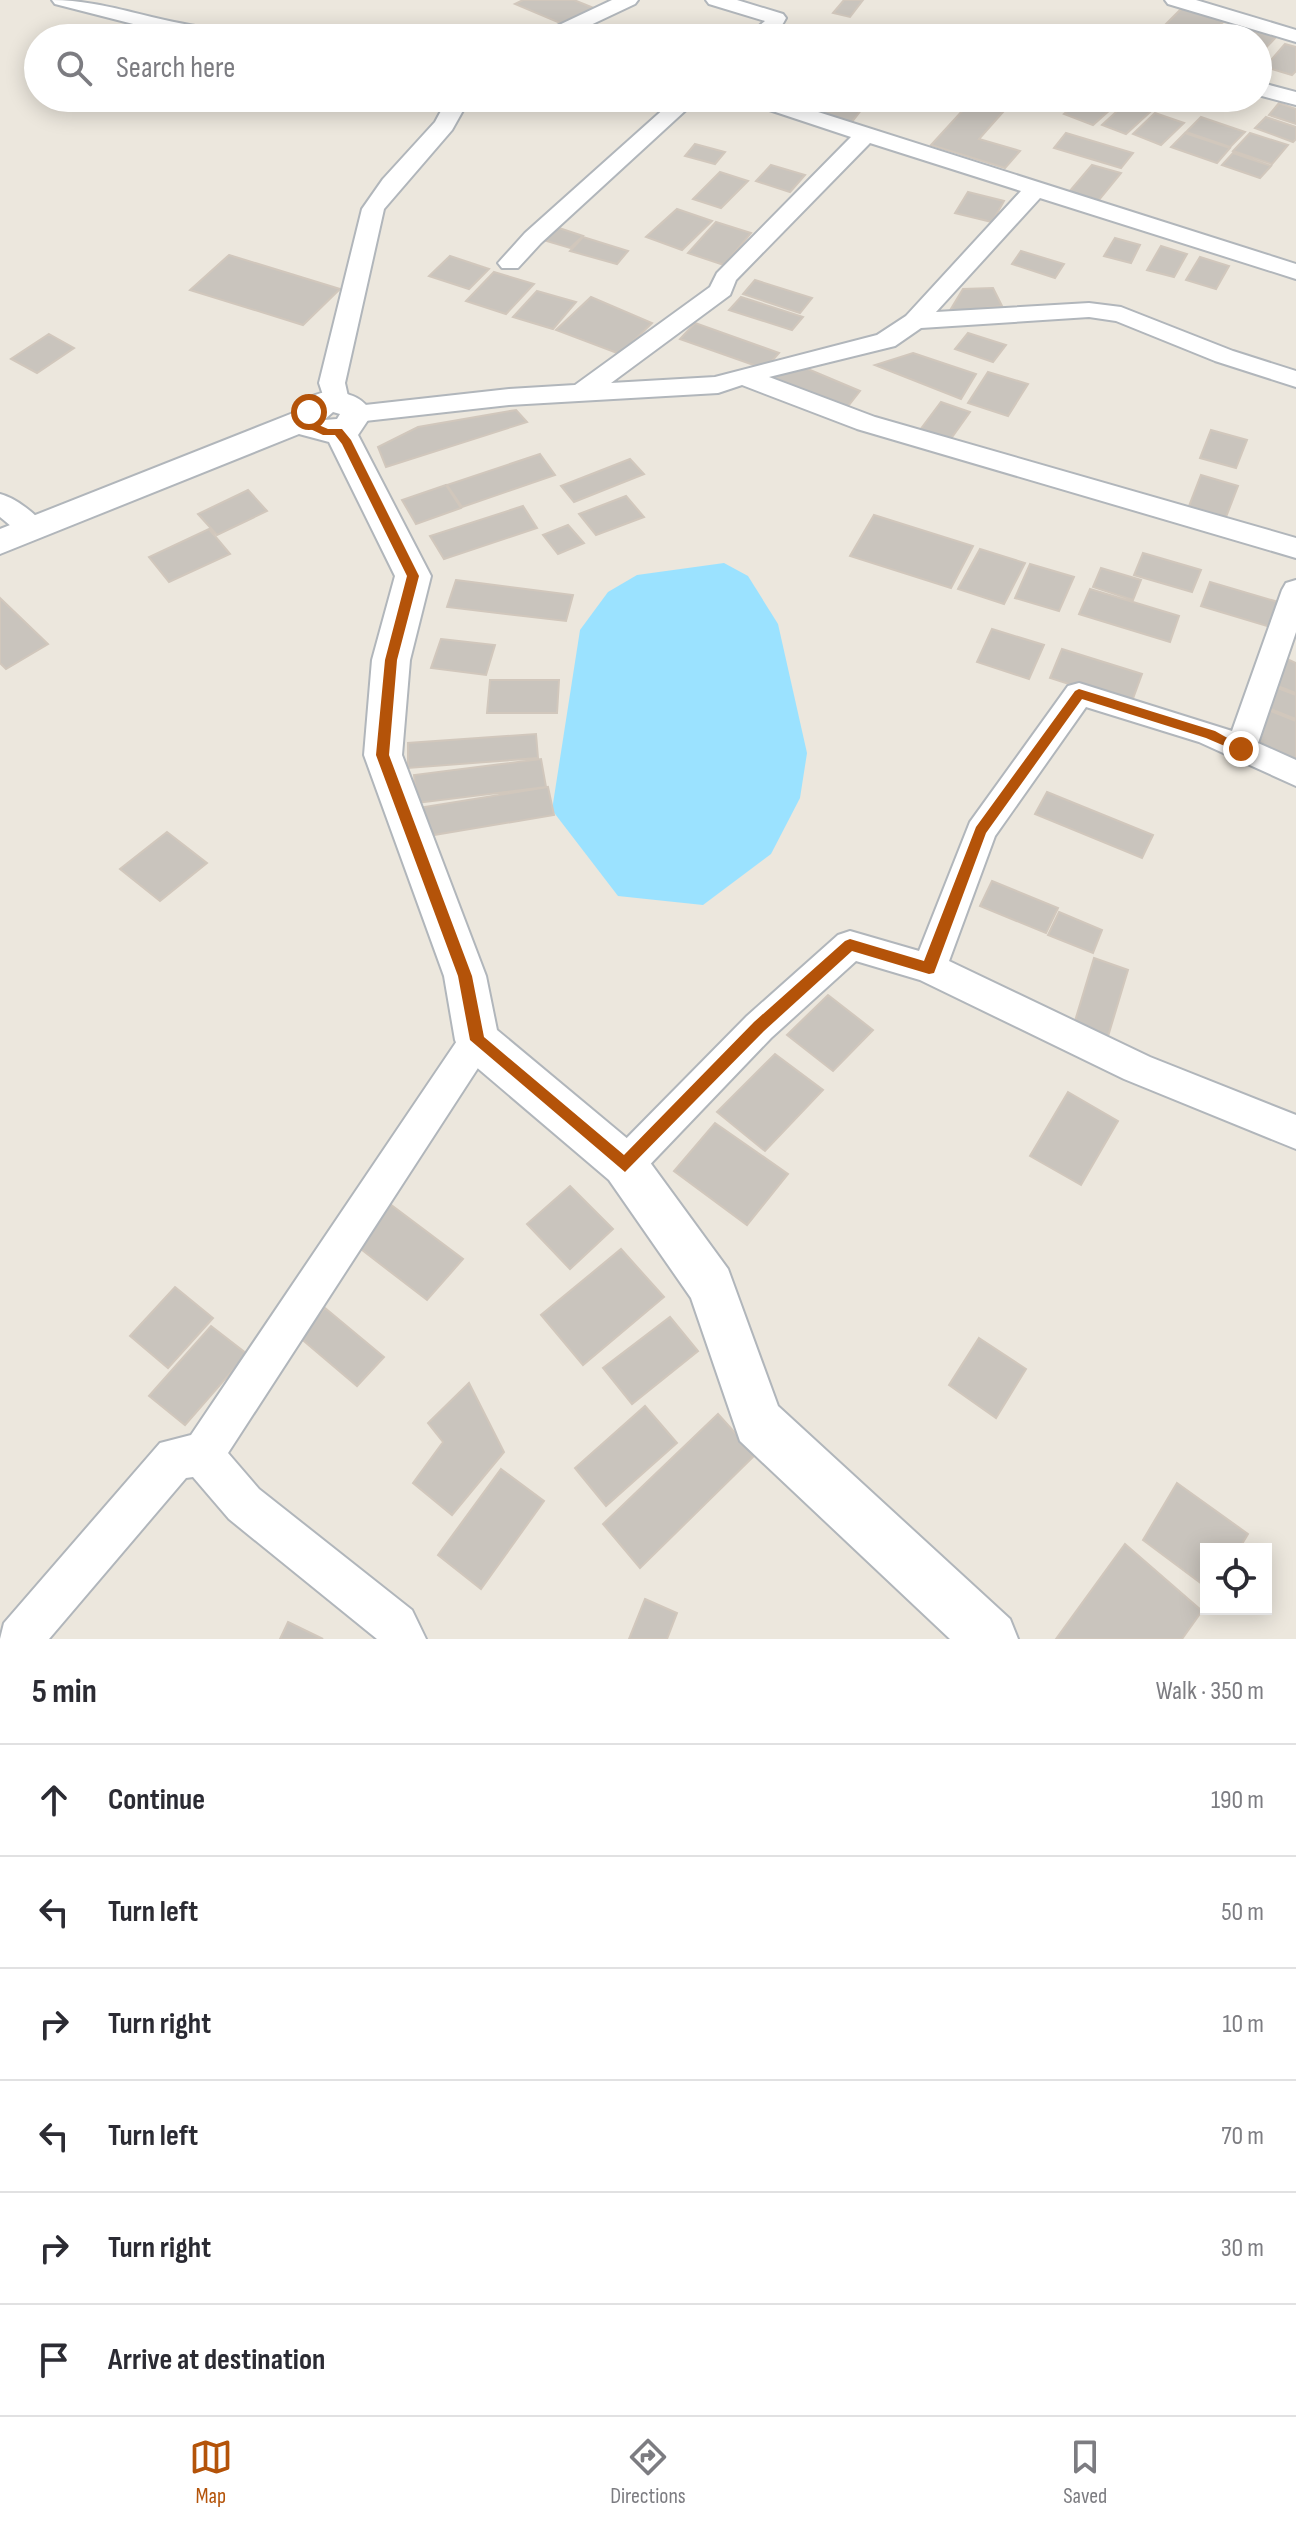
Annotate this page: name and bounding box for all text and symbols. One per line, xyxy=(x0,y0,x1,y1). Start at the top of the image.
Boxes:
search box xyxy=(24,24,1272,112)
icon: search xyxy=(52,46,96,90)
text: Search here xyxy=(116,50,235,86)
route start xyxy=(291,394,327,430)
route end xyxy=(1223,731,1259,767)
map controls xyxy=(1200,1543,1272,1615)
button: locate xyxy=(1200,1543,1272,1615)
text: 5 min xyxy=(32,1671,97,1712)
text: Walk · 350 m xyxy=(1156,1676,1264,1707)
icon: ahead xyxy=(32,1778,76,1822)
text: Continue xyxy=(108,1782,205,1818)
text: 190 m xyxy=(1211,1785,1264,1816)
icon: left xyxy=(32,1890,76,1934)
text: Turn left xyxy=(108,1894,198,1930)
text: 50 m xyxy=(1221,1897,1264,1928)
icon: right xyxy=(32,2002,76,2046)
text: Turn right xyxy=(108,2006,211,2042)
text: 10 m xyxy=(1222,2009,1264,2040)
icon: left xyxy=(32,2114,76,2158)
text: Turn left xyxy=(108,2118,198,2154)
text: 70 m xyxy=(1221,2121,1264,2152)
icon: right xyxy=(32,2226,76,2270)
text: Turn right xyxy=(108,2230,211,2266)
text: 30 m xyxy=(1221,2233,1264,2264)
icon: arrive xyxy=(32,2338,76,2382)
text: Arrive at destination xyxy=(108,2342,325,2378)
tab: Map xyxy=(189,2435,233,2510)
tab: Directions xyxy=(610,2435,686,2510)
tab: Saved xyxy=(1063,2435,1107,2510)

